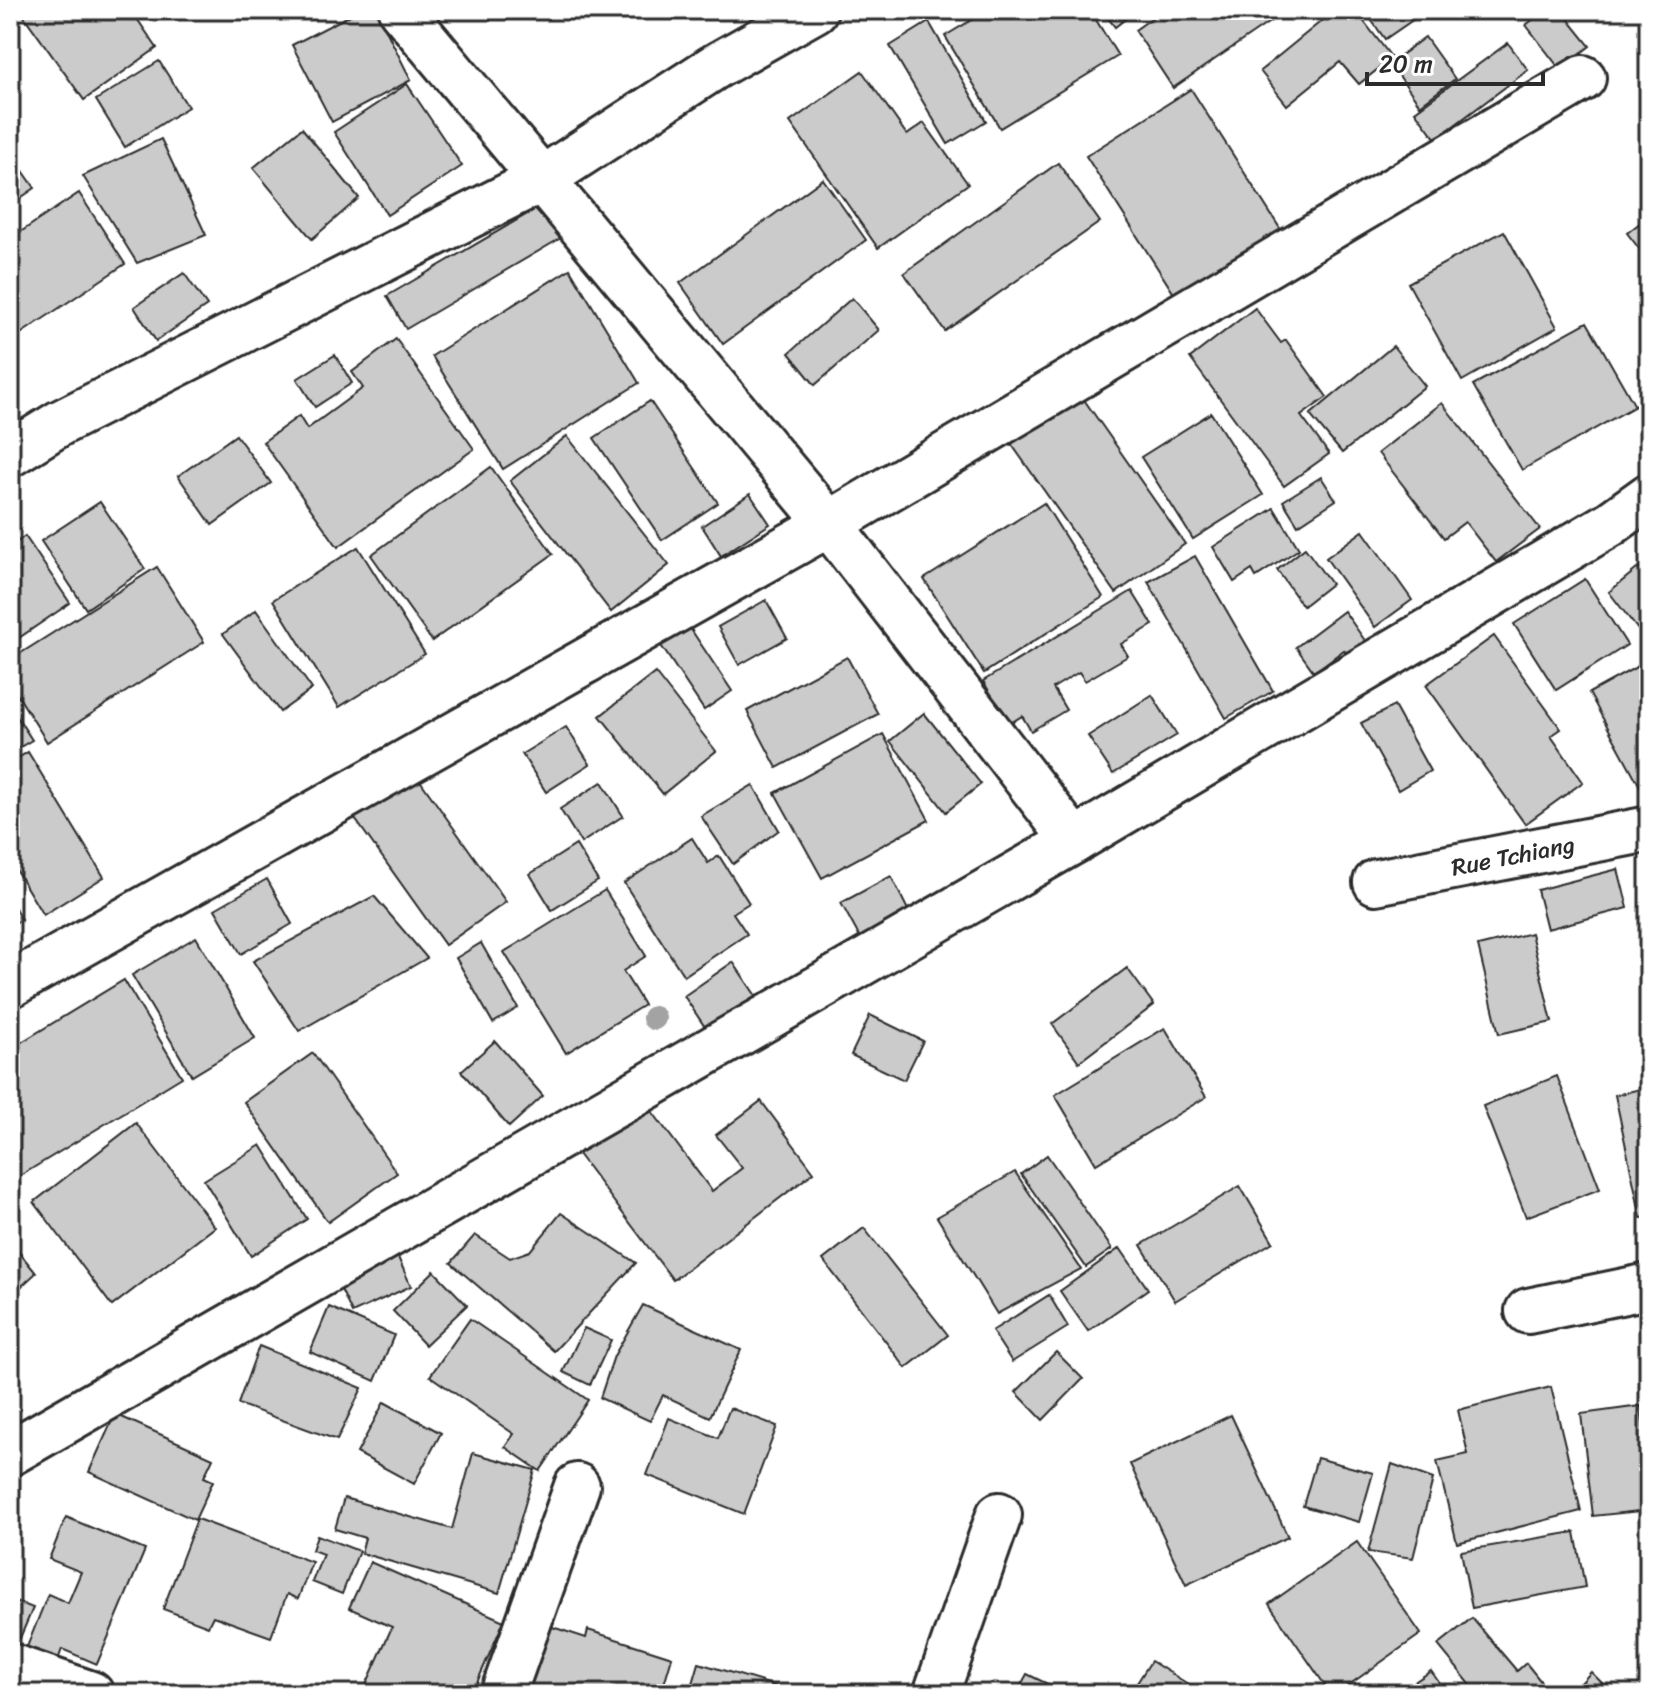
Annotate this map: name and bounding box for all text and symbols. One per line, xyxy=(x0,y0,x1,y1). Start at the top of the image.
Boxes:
scale bar xyxy=(1367,36,1543,86)
text: 20 m xyxy=(1379,43,1433,85)
street label: Rue Tchiang xyxy=(1448,823,1578,889)

